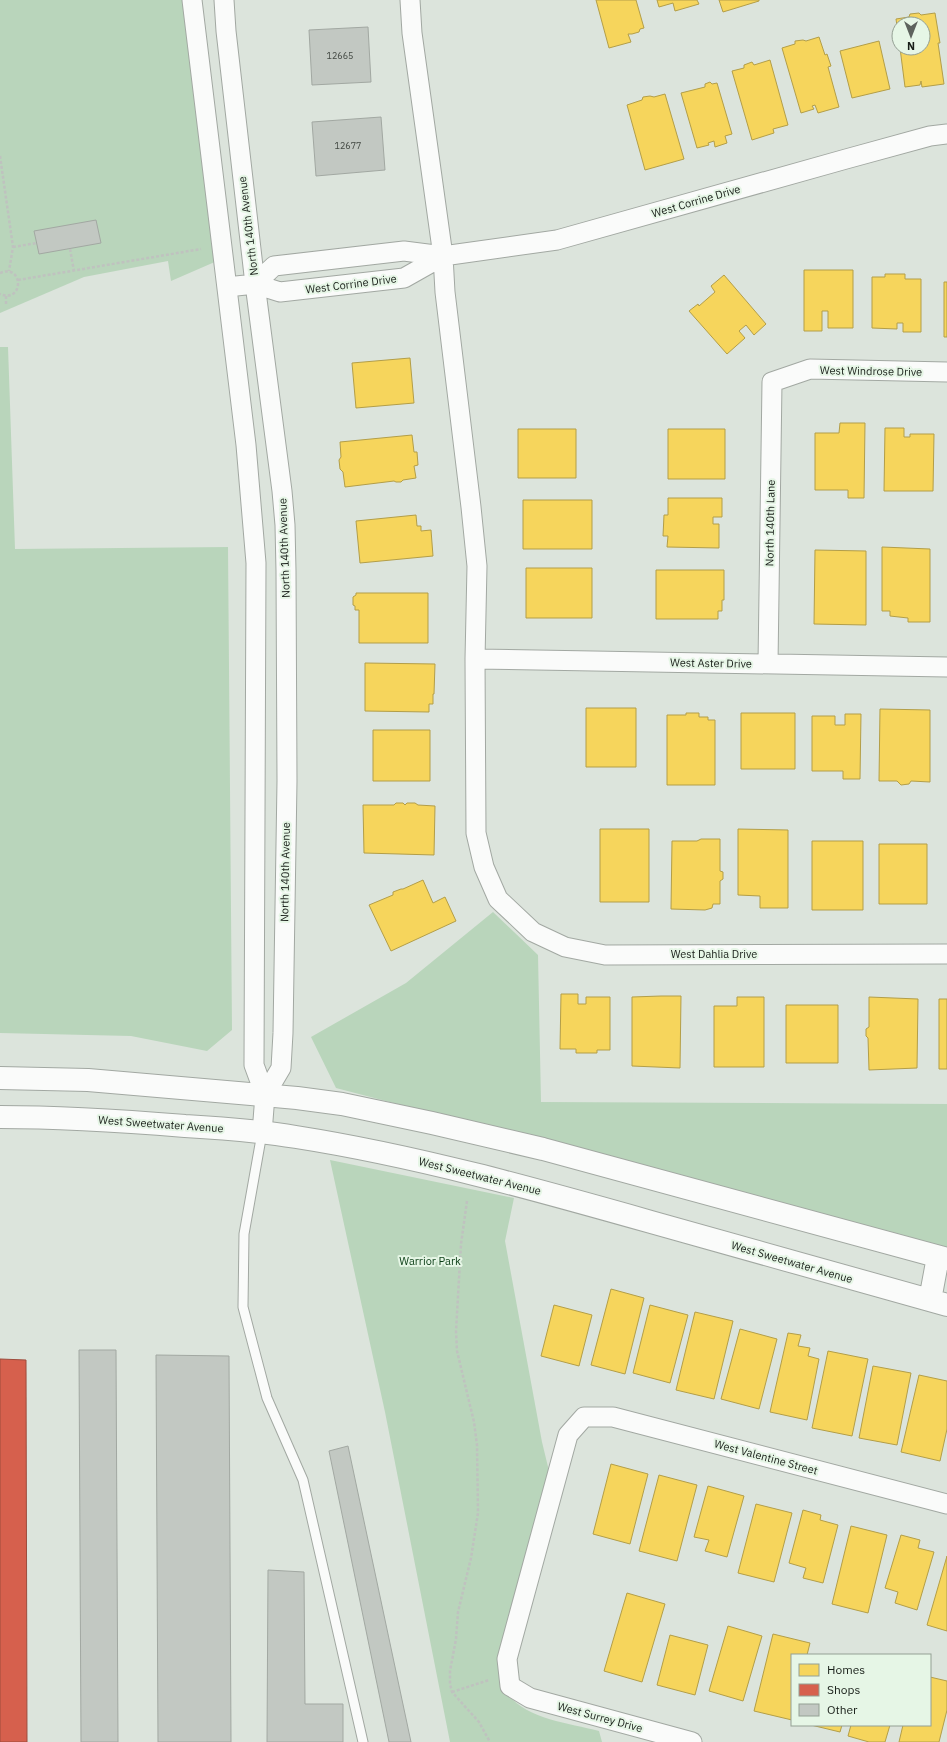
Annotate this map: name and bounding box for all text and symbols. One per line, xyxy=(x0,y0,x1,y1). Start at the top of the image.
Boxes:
north arrow xyxy=(891,16,931,56)
text: N xyxy=(907,39,915,53)
house number: 12665 xyxy=(326,50,354,61)
house number: 12677 xyxy=(334,140,362,151)
street label: North 140th Avenue xyxy=(235,176,261,276)
street label: West Corrine Drive xyxy=(650,182,742,220)
street label: West Corrine Drive xyxy=(305,271,397,297)
street label: West Windrose Drive xyxy=(820,363,922,379)
street label: North 140th Lane xyxy=(762,479,778,567)
street label: North 140th Avenue xyxy=(275,498,293,598)
street label: West Aster Drive xyxy=(670,655,752,671)
street label: North 140th Avenue xyxy=(277,822,293,922)
street label: West Dahlia Drive xyxy=(671,947,757,961)
street label: West Sweetwater Avenue xyxy=(98,1113,224,1135)
street label: West Sweetwater Avenue xyxy=(417,1154,543,1198)
street label: West Sweetwater Avenue xyxy=(730,1238,854,1286)
park label: Warrior Park xyxy=(399,1254,461,1268)
street label: West Valentine Street xyxy=(713,1436,819,1478)
legend xyxy=(791,1654,931,1726)
text: Homes xyxy=(827,1662,865,1677)
text: Shops xyxy=(827,1682,860,1697)
street label: West Surrey Drive xyxy=(556,1699,644,1735)
text: Other xyxy=(827,1702,858,1717)

